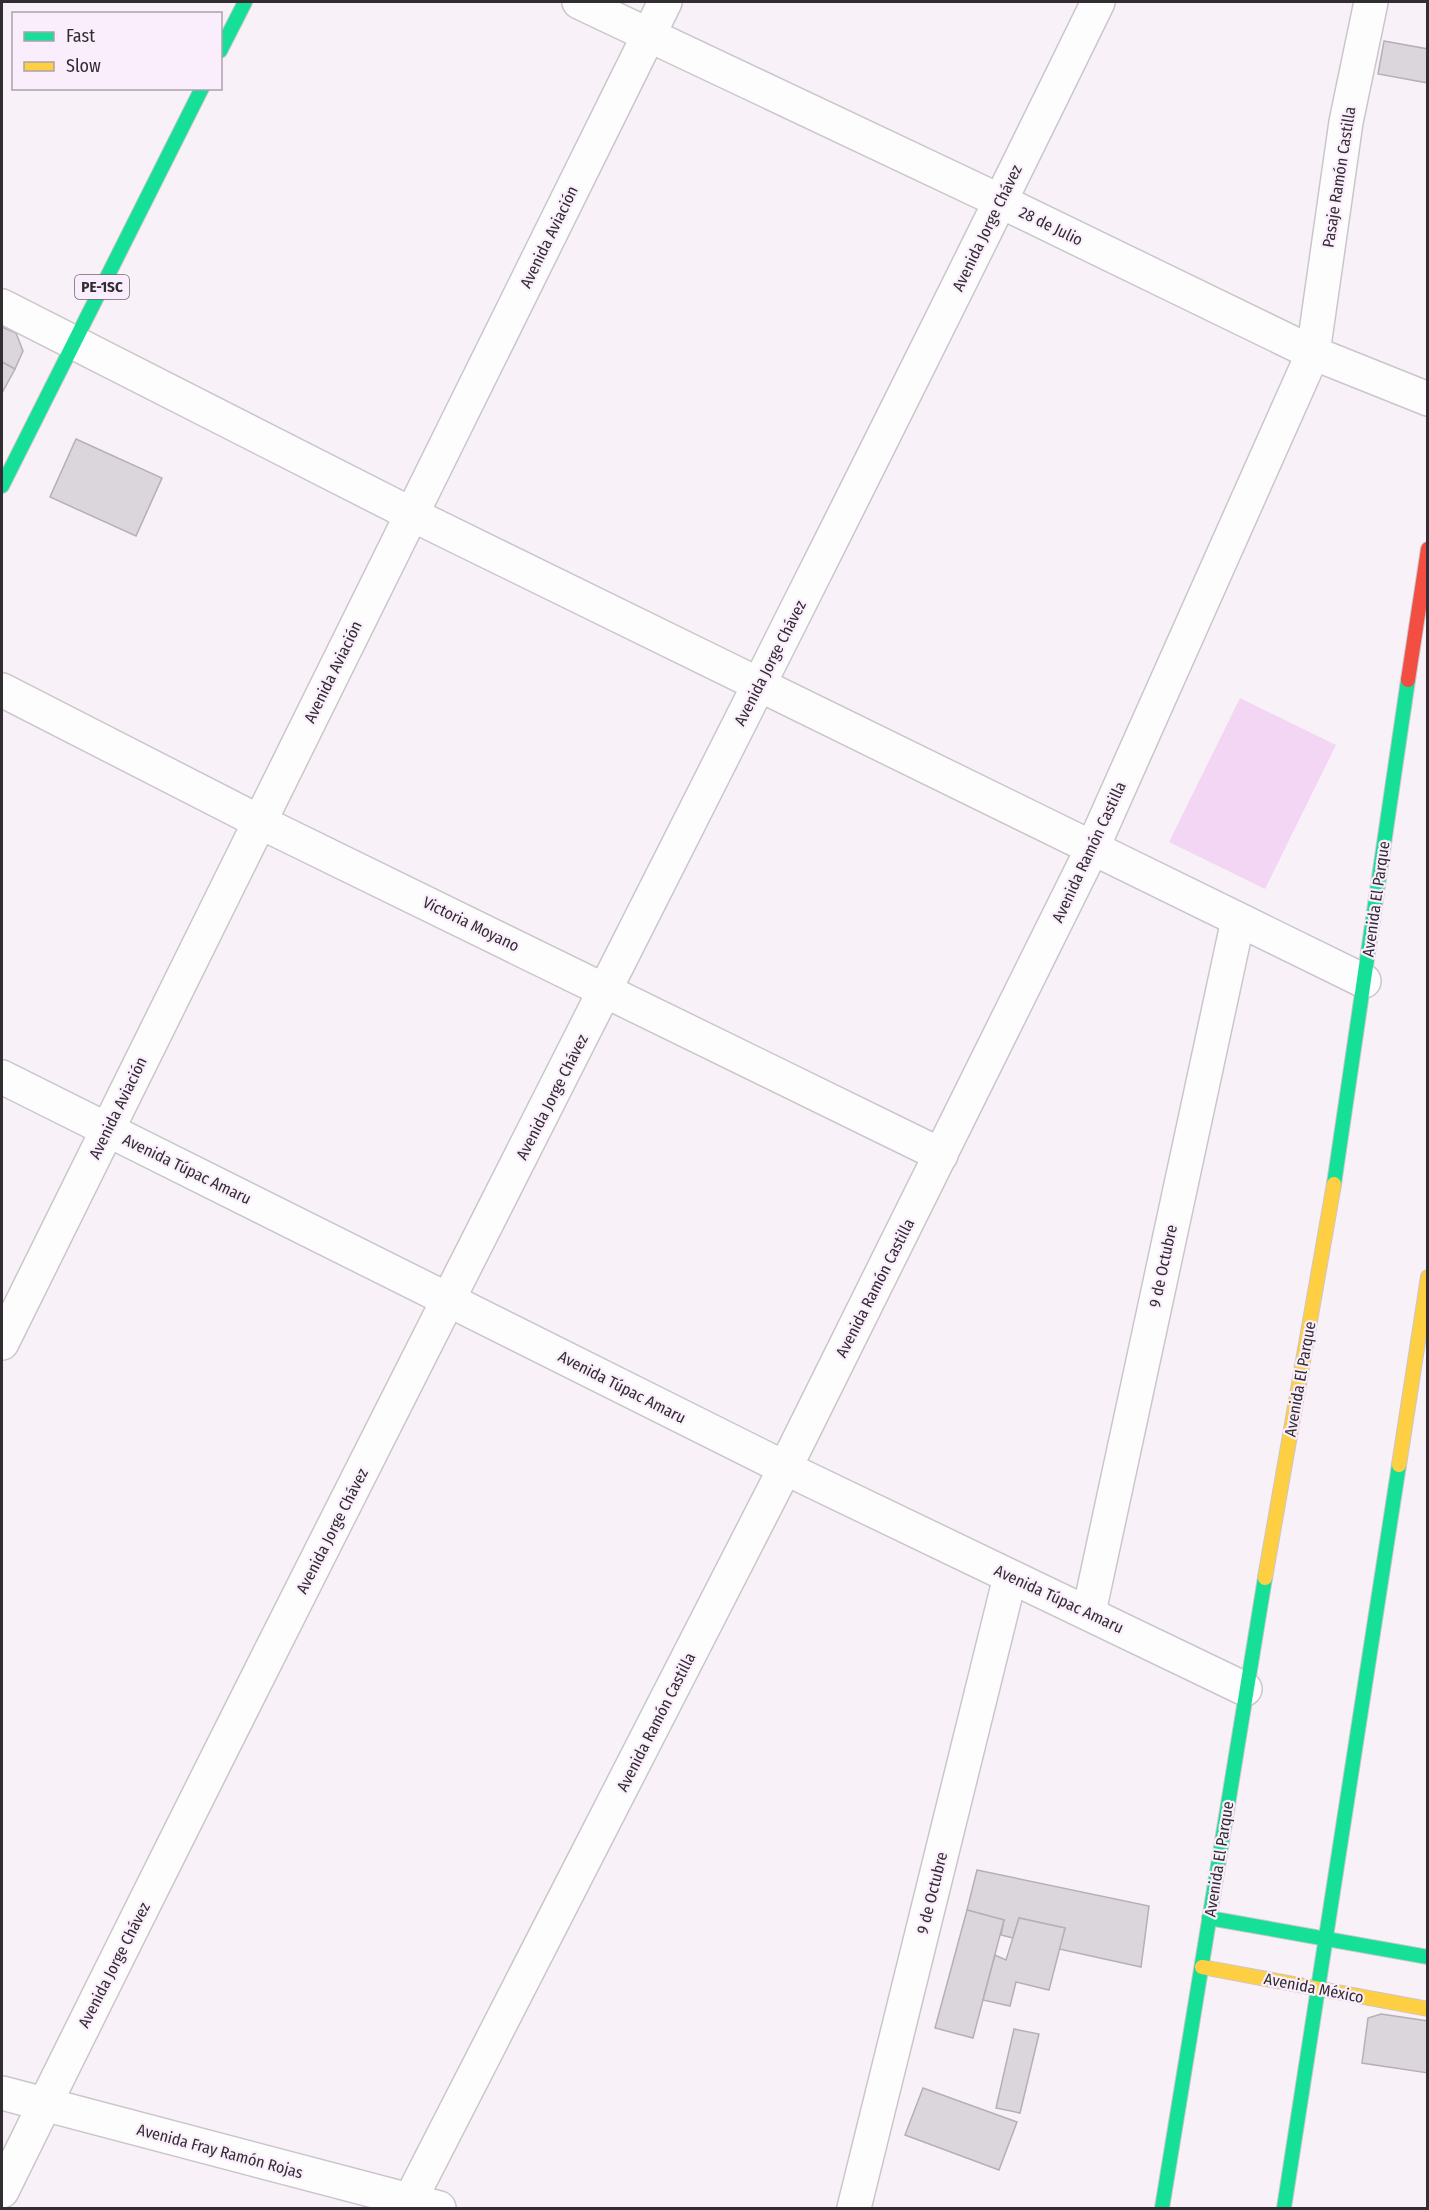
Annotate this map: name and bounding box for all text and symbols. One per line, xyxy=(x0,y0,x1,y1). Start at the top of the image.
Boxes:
legend xyxy=(12,12,222,90)
text: Fast xyxy=(66,25,95,47)
text: Slow xyxy=(66,55,101,77)
street label: Pasaje Ramón Castilla xyxy=(1318,105,1360,249)
street label: Avenida Jorge Chávez xyxy=(948,162,1026,294)
street label: Avenida Aviación xyxy=(516,183,582,291)
street label: 28 de Julio xyxy=(1016,202,1086,250)
road number: PE-1SC xyxy=(75,275,129,299)
street label: Avenida Jorge Chávez xyxy=(730,597,810,729)
street label: Avenida Aviación xyxy=(300,618,366,726)
street label: Avenida Ramón Castilla xyxy=(1048,778,1130,926)
street label: Avenida El Parque xyxy=(1358,840,1394,958)
street label: Victoria Moyano xyxy=(420,892,522,956)
street label: Avenida Jorge Chávez xyxy=(512,1031,592,1163)
street label: Avenida Aviación xyxy=(85,1054,151,1162)
street label: Avenida Túpac Amaru xyxy=(120,1130,254,1208)
street label: Avenida Ramón Castilla xyxy=(832,1215,918,1361)
street label: 9 de Octubre xyxy=(1145,1223,1181,1309)
street label: Avenida El Parque xyxy=(1281,1320,1320,1438)
street label: Avenida Túpac Amaru xyxy=(555,1347,689,1427)
street label: Avenida Jorge Chávez xyxy=(292,1465,372,1597)
street label: Avenida Túpac Amaru xyxy=(991,1561,1127,1637)
street label: Avenida Ramón Castilla xyxy=(613,1649,699,1795)
street label: Avenida El Parque xyxy=(1200,1800,1238,1918)
street label: 9 de Octubre xyxy=(913,1850,951,1936)
street label: Avenida Jorge Chávez xyxy=(74,1899,154,2031)
street label: Avenida México xyxy=(1263,1969,1365,2007)
street label: Avenida Fray Ramón Rojas xyxy=(135,2120,305,2182)

